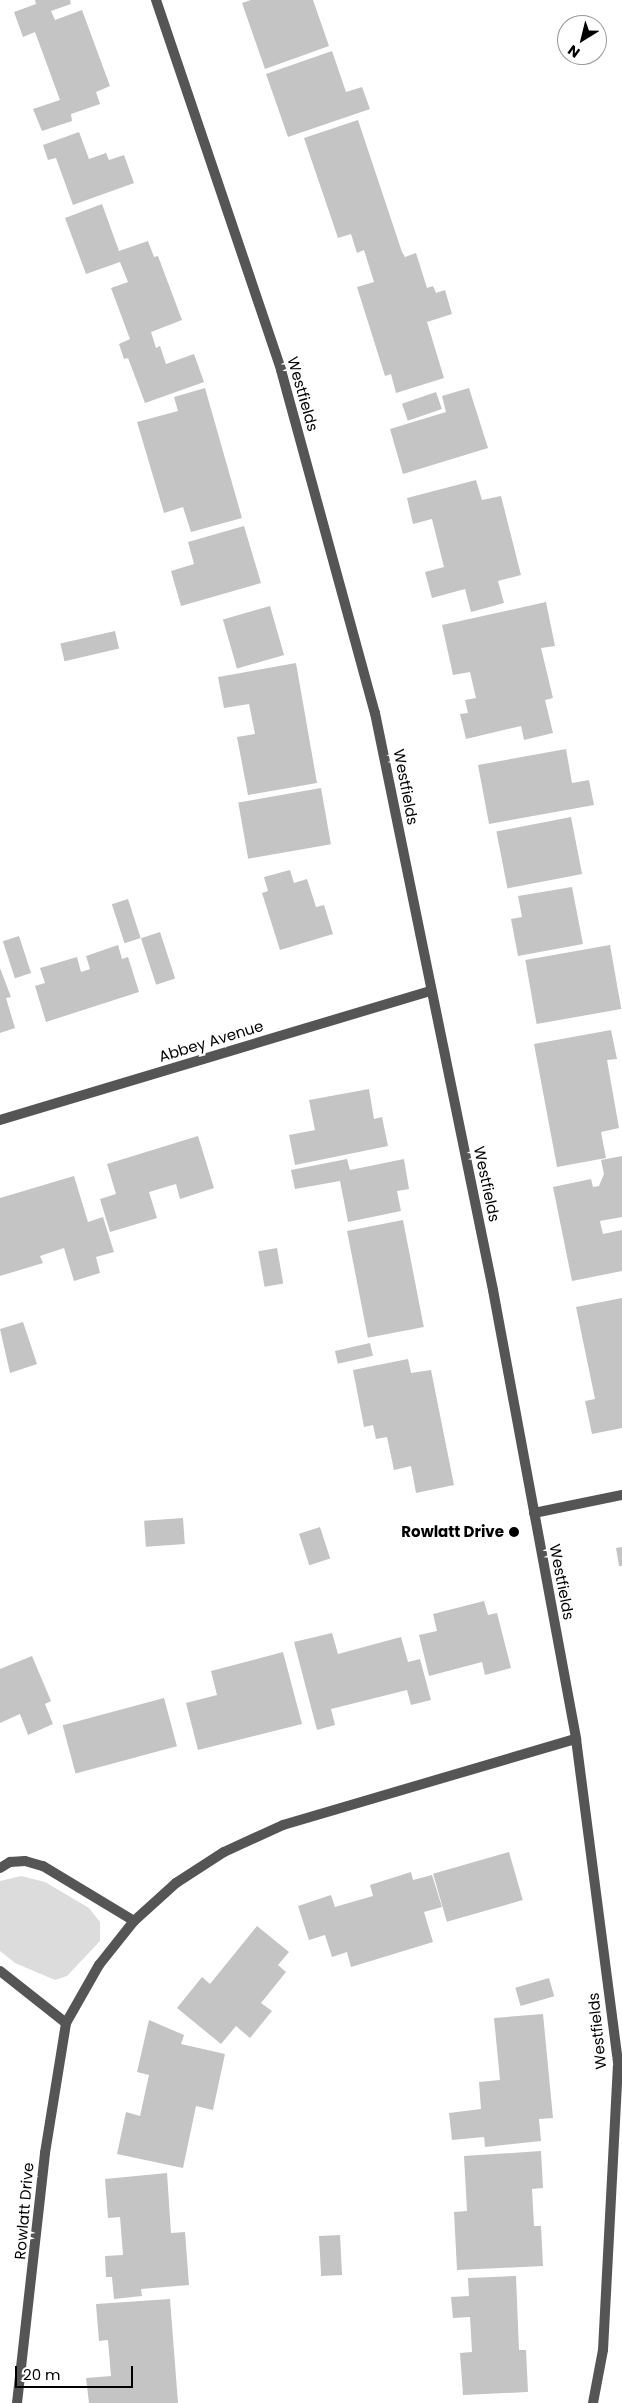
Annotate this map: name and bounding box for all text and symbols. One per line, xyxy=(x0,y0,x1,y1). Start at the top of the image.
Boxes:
north arrow xyxy=(557,15,607,65)
text: N xyxy=(564,40,584,63)
street label: Westfields xyxy=(284,355,322,433)
street label: Westfields xyxy=(390,748,422,826)
street label: Abbey Avenue xyxy=(157,1017,265,1065)
street label: Westfields xyxy=(470,1145,504,1223)
place label: Rowlatt Drive xyxy=(401,1523,504,1541)
marker: Rowlatt Drive xyxy=(508,1526,520,1538)
street label: Westfields xyxy=(546,1543,578,1621)
street label: Westfields xyxy=(584,1992,610,2070)
street label: Rowlatt Drive xyxy=(11,2162,37,2260)
scale bar xyxy=(18,2356,135,2388)
text: 20 m xyxy=(23,2364,61,2385)

